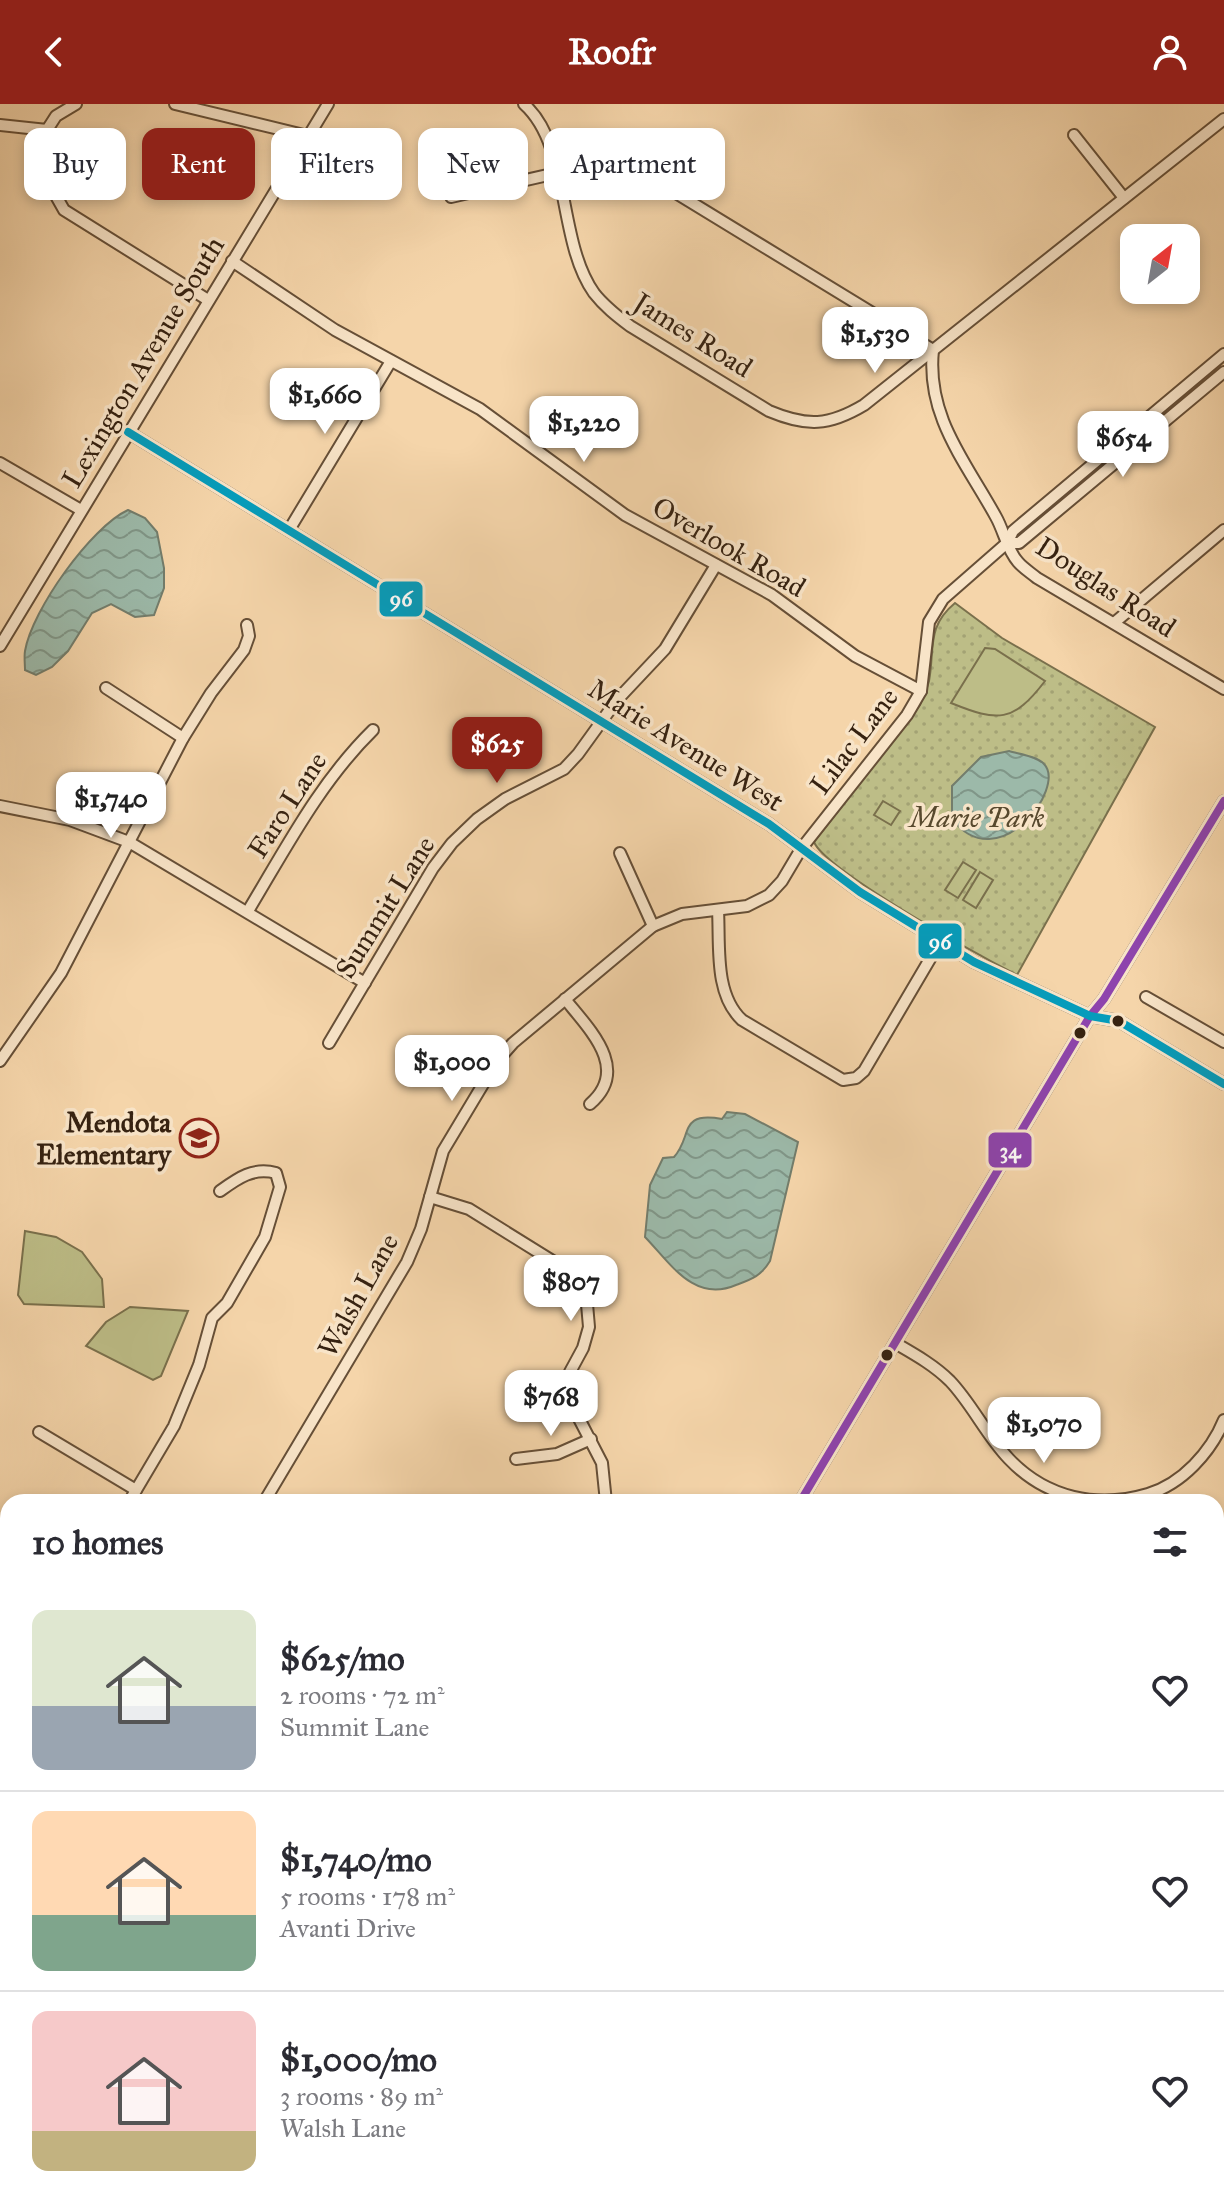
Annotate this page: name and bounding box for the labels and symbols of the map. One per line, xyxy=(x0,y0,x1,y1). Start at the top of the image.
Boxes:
north arrow xyxy=(1120,224,1200,304)
street label: Lexington Avenue South xyxy=(54,230,232,494)
street label: James Road xyxy=(625,283,759,385)
pin: $1,530 xyxy=(810,307,940,375)
pin: $1,660 xyxy=(260,368,390,436)
pin: $1,220 xyxy=(519,396,649,464)
pin: $654 xyxy=(1076,411,1170,479)
street label: Overlook Road xyxy=(646,489,812,605)
street label: Douglas Road xyxy=(1029,529,1183,645)
line badge: 96 xyxy=(378,580,424,618)
text: 96 xyxy=(389,585,414,612)
street label: Marie Avenue West xyxy=(582,671,790,819)
street label: Lilac Lane xyxy=(802,681,906,801)
pin: $625 xyxy=(450,717,544,785)
street label: Faro Lane xyxy=(240,745,334,865)
pin: $1,740 xyxy=(46,772,176,840)
park label: Marie Park xyxy=(906,800,1045,835)
street label: Summit Lane xyxy=(328,829,442,985)
line badge: 96 xyxy=(917,922,963,960)
text: 96 xyxy=(928,928,953,955)
unlabelled marker xyxy=(1110,1013,1126,1029)
unlabelled marker xyxy=(1072,1025,1088,1041)
pin: $1,000 xyxy=(387,1035,517,1103)
place label: Mendota Elementary xyxy=(36,1105,172,1172)
school or university icon: Mendota Elementary xyxy=(178,1117,220,1159)
line badge: 34 xyxy=(987,1131,1033,1169)
text: 34 xyxy=(999,1137,1022,1164)
street label: Walsh Lane xyxy=(310,1227,406,1363)
pin: $807 xyxy=(524,1255,618,1323)
unlabelled marker xyxy=(879,1347,895,1363)
pin: $768 xyxy=(504,1370,598,1438)
pin: $1,070 xyxy=(979,1397,1109,1465)

